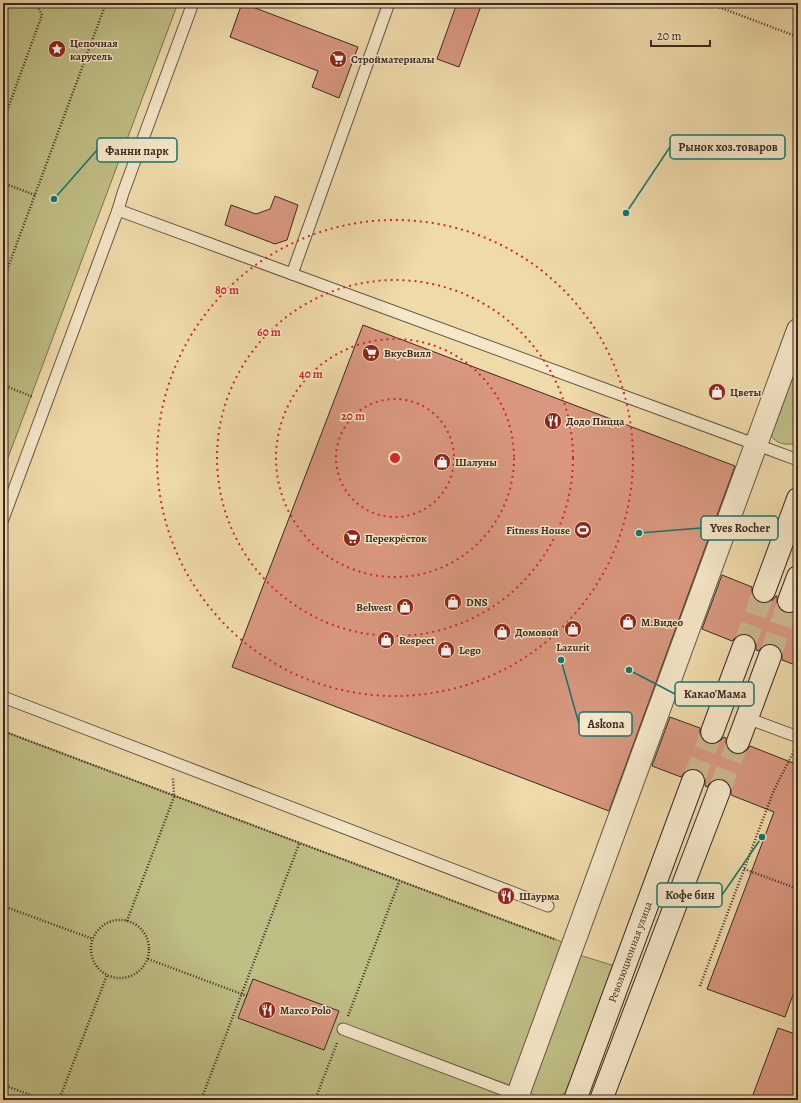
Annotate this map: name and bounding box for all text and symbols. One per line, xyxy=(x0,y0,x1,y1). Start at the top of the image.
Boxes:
scale bar xyxy=(651,22,710,48)
text: 20 m xyxy=(657,28,681,44)
place label: Цепочная карусель xyxy=(70,36,118,64)
place icon: Цепочная карусель xyxy=(47,39,67,59)
supermarket icon: Стройматериалы xyxy=(328,49,348,69)
place label: Стройматериалы xyxy=(351,52,435,67)
callout: Рынок хоз.товаров xyxy=(670,135,785,159)
callout: Фанни парк xyxy=(97,138,177,162)
text: Рынок хоз.товаров xyxy=(678,139,778,155)
text: Фанни парк xyxy=(105,143,169,159)
text: 80 m xyxy=(215,282,239,298)
text: 60 m xyxy=(257,324,281,340)
supermarket icon: ВкусВилл xyxy=(361,343,381,363)
place label: ВкусВилл xyxy=(384,346,431,361)
text: 40 m xyxy=(299,366,323,382)
shop icon: Цветы xyxy=(707,382,727,402)
place label: Цветы xyxy=(730,385,762,400)
text: 20 m xyxy=(341,408,365,424)
restaurant icon: Додо Пицца xyxy=(543,411,563,431)
place label: Додо Пицца xyxy=(566,414,625,429)
centre of rings xyxy=(388,451,402,465)
shop icon: Шалуны xyxy=(432,452,452,472)
place label: Шалуны xyxy=(455,455,497,470)
callout: Yves Rocher xyxy=(701,516,778,540)
sports icon: Fitness House xyxy=(573,520,593,540)
text: Yves Rocher xyxy=(709,520,770,536)
place label: Fitness House xyxy=(506,523,570,538)
supermarket icon: Перекрёсток xyxy=(342,528,362,548)
place label: Перекрёсток xyxy=(365,531,427,546)
shop icon: DNS xyxy=(443,592,463,612)
place label: DNS xyxy=(466,595,488,610)
shop icon: Belwest xyxy=(395,597,415,617)
place label: Belwest xyxy=(356,600,392,615)
shop icon: М.Видео xyxy=(618,612,638,632)
place label: М.Видео xyxy=(641,615,683,630)
shop icon: Lazurit xyxy=(563,619,583,639)
shop icon: Домовой xyxy=(492,622,512,642)
place label: Домовой xyxy=(515,625,559,640)
shop icon: Respect xyxy=(376,630,396,650)
place label: Respect xyxy=(399,633,435,648)
shop icon: Lego xyxy=(436,640,456,660)
place label: Lazurit xyxy=(556,640,590,655)
place label: Lego xyxy=(459,643,481,658)
callout: Какао'Мама xyxy=(675,682,754,706)
text: Какао'Мама xyxy=(684,686,747,702)
callout: Askona xyxy=(579,712,632,736)
text: Askona xyxy=(586,716,625,732)
callout: Кофе бин xyxy=(657,883,722,907)
restaurant icon: Шаурма xyxy=(496,886,516,906)
text: Кофе бин xyxy=(665,887,715,903)
place label: Шаурма xyxy=(519,889,560,904)
street label: Революционная улица xyxy=(605,899,656,1005)
restaurant icon: Marco Polo xyxy=(257,1000,277,1020)
place label: Marco Polo xyxy=(280,1003,332,1018)

